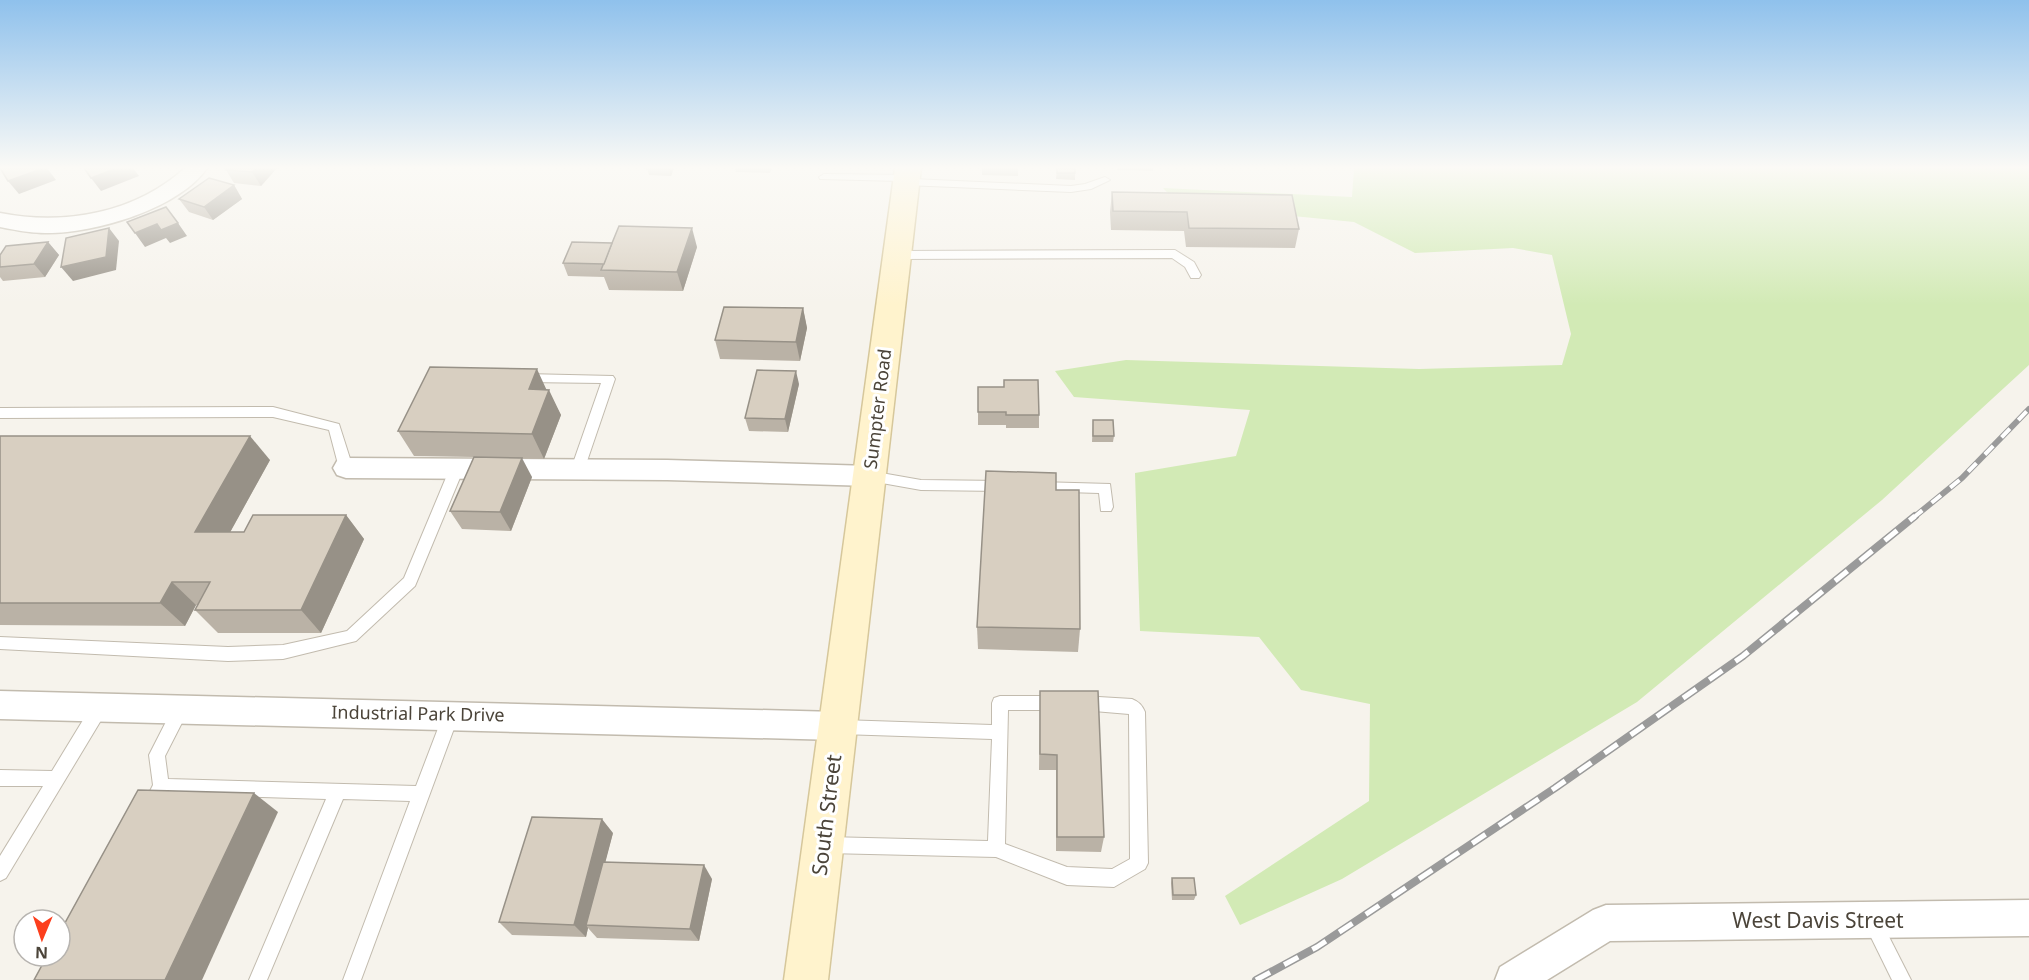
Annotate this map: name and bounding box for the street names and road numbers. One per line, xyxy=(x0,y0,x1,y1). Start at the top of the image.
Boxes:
street label: Sumpter Road xyxy=(858,347,896,470)
street label: Industrial Park Drive xyxy=(331,699,505,727)
street label: South Street xyxy=(805,752,847,877)
street label: West Davis Street xyxy=(1732,906,1904,934)

